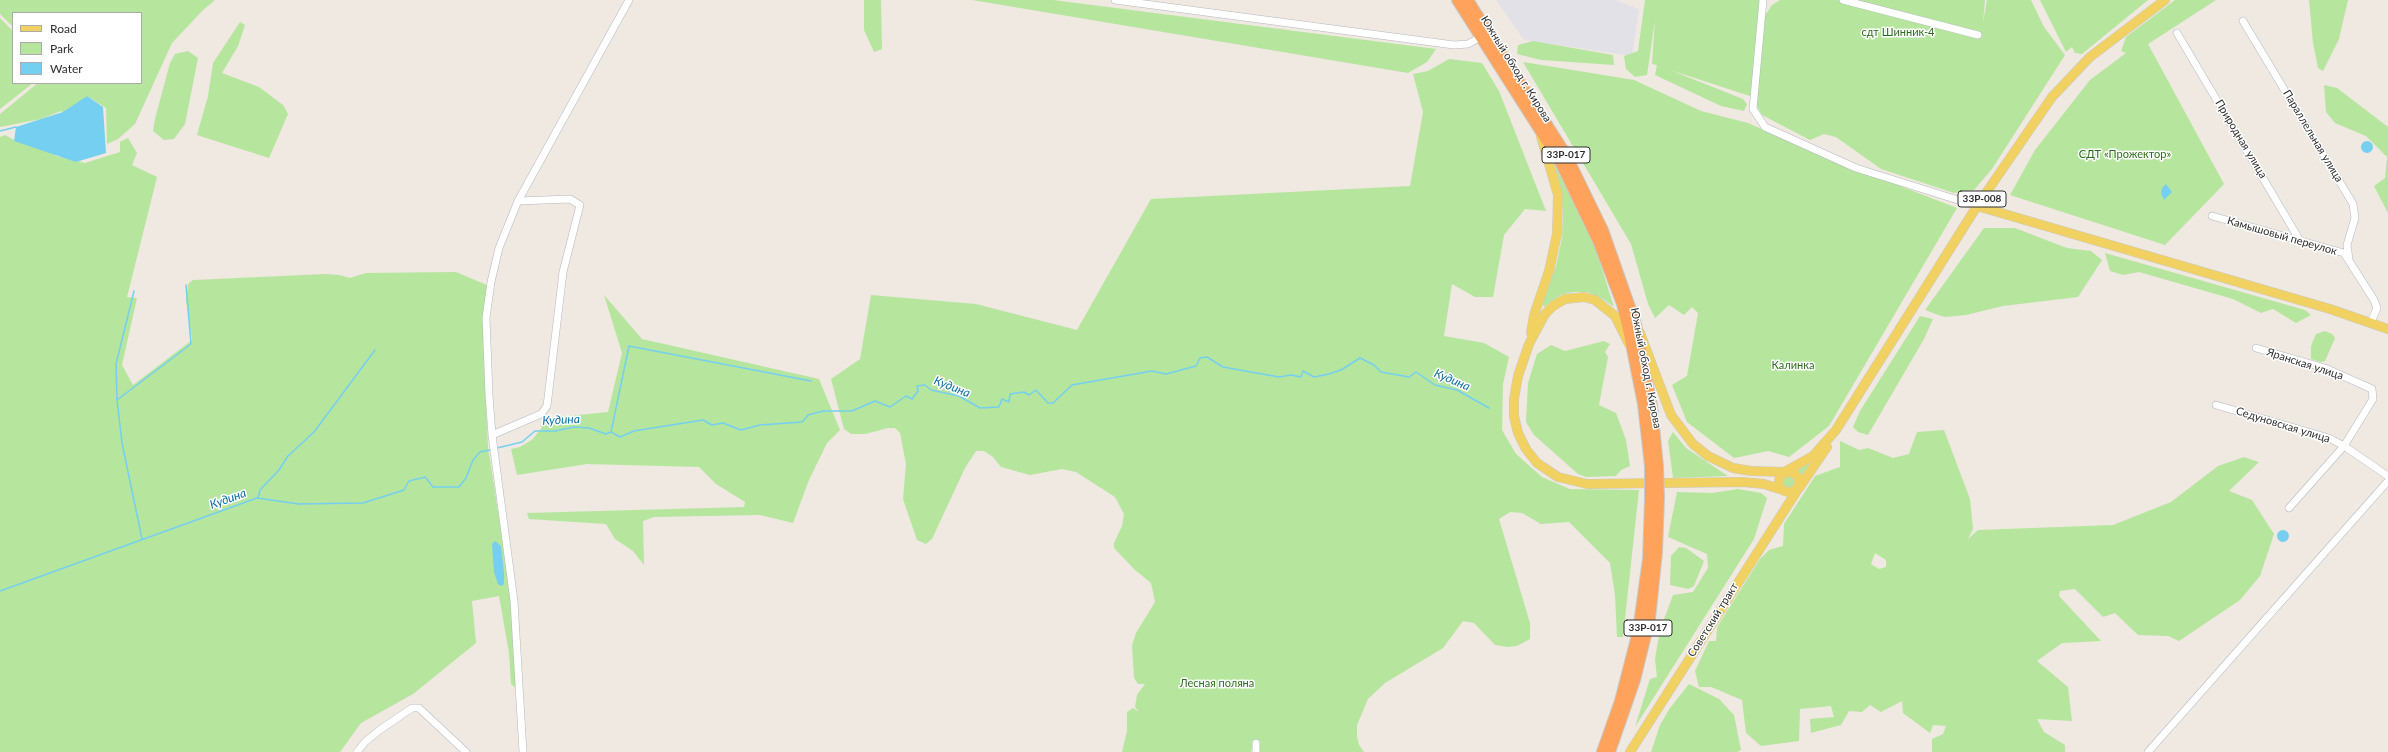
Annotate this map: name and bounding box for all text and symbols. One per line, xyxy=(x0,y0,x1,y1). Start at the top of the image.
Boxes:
legend xyxy=(12,12,142,84)
street label: Южный обход г. Кирова xyxy=(1478,13,1554,125)
text: Road xyxy=(50,21,77,36)
park label: сдт Шинник-4 xyxy=(1862,25,1934,39)
text: Park xyxy=(50,41,73,56)
text: Water xyxy=(50,61,83,76)
street label: Параллельная улица xyxy=(2280,87,2346,185)
street label: Природная улица xyxy=(2212,97,2270,181)
road number: 33Р-017 xyxy=(1542,147,1590,163)
park label: СДТ «Прожектор» xyxy=(2079,147,2171,161)
road number: 33Р-008 xyxy=(1958,191,2006,207)
street label: Камышовый переулок xyxy=(2226,214,2338,258)
street label: Южный обход г. Кирова xyxy=(1628,306,1664,430)
street label: Яранская улица xyxy=(2265,345,2345,383)
park label: Калинка xyxy=(1772,358,1814,372)
water label: Кудина xyxy=(1432,366,1472,394)
water label: Кудина xyxy=(932,374,972,400)
street label: Седуновская улица xyxy=(2234,404,2332,446)
water label: Кудина xyxy=(542,412,580,428)
water label: Кудина xyxy=(208,486,248,512)
street label: Советский тракт xyxy=(1685,581,1741,659)
road number: 33Р-017 xyxy=(1624,620,1672,636)
park label: Лесная поляна xyxy=(1180,676,1254,690)

